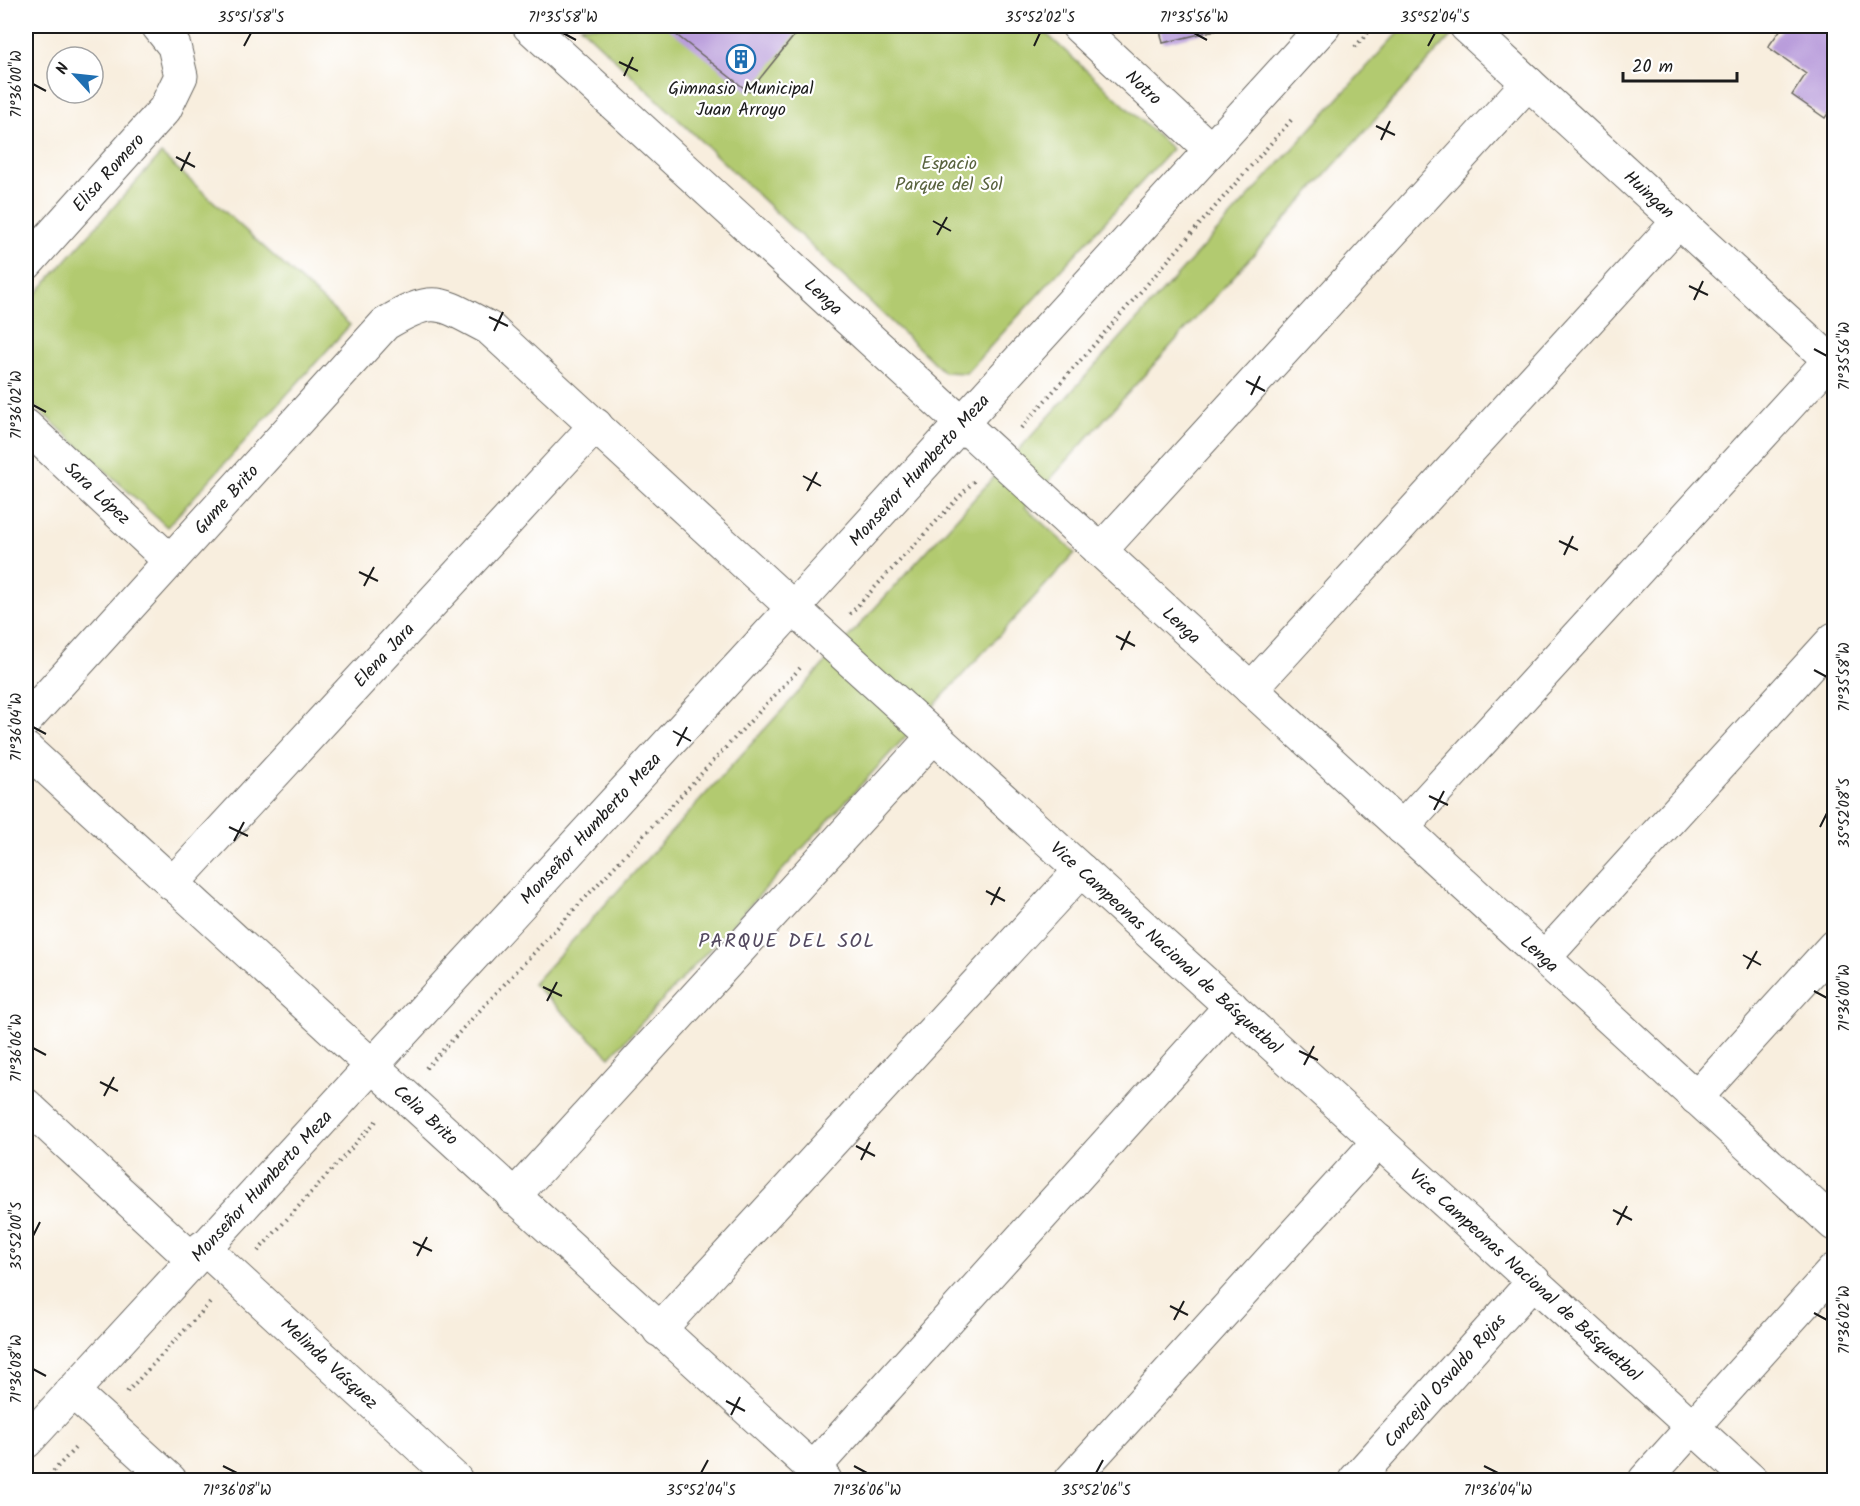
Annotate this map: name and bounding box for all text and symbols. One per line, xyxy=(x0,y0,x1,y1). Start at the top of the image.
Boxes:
text: 35°51'58"S xyxy=(218,6,284,30)
text: 71°35'58"W xyxy=(528,6,598,30)
text: 35°52'02"S xyxy=(1005,6,1075,30)
text: 71°35'56"W xyxy=(1160,6,1229,30)
text: 35°52'04"S xyxy=(1400,6,1470,30)
building icon: Gimnasio Municipal Juan Arroyo xyxy=(725,43,757,75)
north arrow xyxy=(45,45,105,105)
scale bar xyxy=(1623,45,1737,83)
text: 71°36'00"W xyxy=(5,50,29,118)
text: 20 m xyxy=(1632,53,1673,82)
text: N xyxy=(50,59,76,79)
street label: Notro xyxy=(1118,64,1168,113)
place label: Gimnasio Municipal Juan Arroyo xyxy=(668,75,814,125)
street label: Elisa Romero xyxy=(66,127,153,220)
park label: Espacio Parque del Sol xyxy=(895,150,1003,200)
street label: Huingan xyxy=(1616,164,1681,227)
street label: Lenga xyxy=(796,272,849,323)
text: 71°35'56"W xyxy=(1833,321,1857,390)
text: 71°36'02"W xyxy=(5,370,29,439)
street label: Monseñor Humberto Meza xyxy=(843,388,998,554)
street label: Sara López xyxy=(57,455,136,533)
street label: Gume Brito xyxy=(188,459,267,542)
street label: Lenga xyxy=(1154,601,1207,652)
street label: Elena Jara xyxy=(347,617,422,695)
text: 71°35'58"W xyxy=(1833,642,1857,712)
text: 71°36'04"W xyxy=(5,693,29,761)
street label: Monseñor Humberto Meza xyxy=(514,746,669,912)
text: 35°52'08"S xyxy=(1833,778,1857,848)
street label: Vice Campeonas Nacional de Básquetbol xyxy=(1042,835,1288,1063)
district label: PARQUE DEL SOL xyxy=(698,926,876,958)
street label: Lenga xyxy=(1512,929,1565,981)
text: 71°36'00"W xyxy=(1833,964,1857,1032)
text: 71°36'06"W xyxy=(5,1014,29,1082)
street label: Celia Brito xyxy=(386,1078,464,1154)
street label: Monseñor Humberto Meza xyxy=(185,1104,340,1270)
street label: Vice Campeonas Nacional de Básquetbol xyxy=(1402,1162,1648,1390)
text: 35°52'00"S xyxy=(5,1202,29,1270)
text: 71°36'02"W xyxy=(1833,1285,1857,1354)
street label: Concejal Osvaldo Rojas xyxy=(1377,1307,1514,1455)
street label: Melinda Vásquez xyxy=(273,1312,384,1417)
text: 71°36'08"W xyxy=(5,1334,29,1404)
text: 71°36'08"W xyxy=(202,1479,272,1503)
text: 35°52'04"S xyxy=(666,1479,736,1503)
text: 71°36'06"W xyxy=(833,1479,901,1503)
text: 35°52'06"S xyxy=(1061,1479,1131,1503)
text: 71°36'04"W xyxy=(1464,1479,1532,1503)

